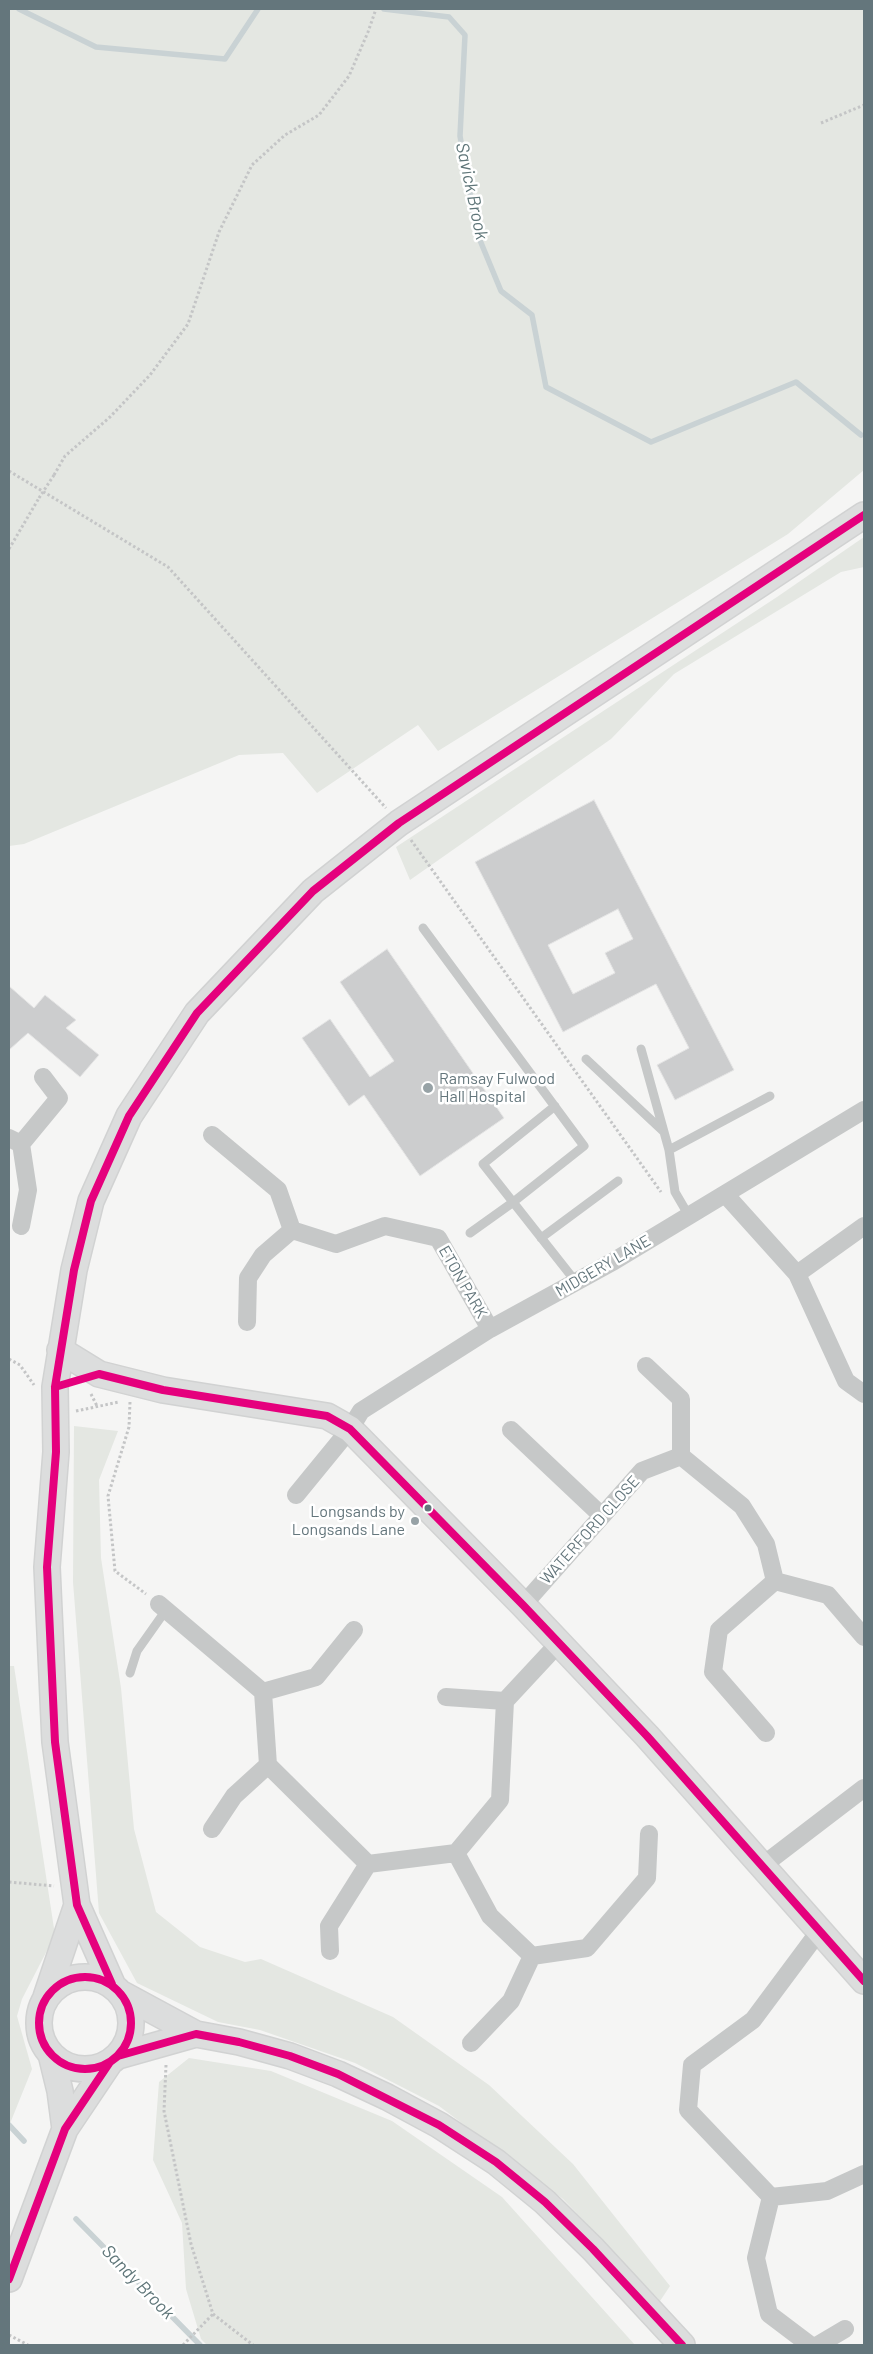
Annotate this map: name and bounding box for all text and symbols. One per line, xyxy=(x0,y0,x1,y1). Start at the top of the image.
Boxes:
water label: Savick Brook xyxy=(451,140,493,242)
place label: Ramsay Fulwood Hall Hospital xyxy=(439,1069,555,1107)
marker: Ramsay Fulwood Hall Hospital xyxy=(421,1081,435,1095)
street label: MIDGERY LANE xyxy=(552,1231,654,1301)
street label: ETON PARK xyxy=(435,1242,491,1322)
street label: WATERFORD CLOSE xyxy=(536,1472,644,1588)
place label: Longsands by Longsands Lane xyxy=(292,1502,405,1540)
unlabelled marker xyxy=(423,1503,433,1513)
marker: Longsands by Longsands Lane xyxy=(409,1515,421,1527)
water label: Sandy Brook xyxy=(97,2240,179,2324)

